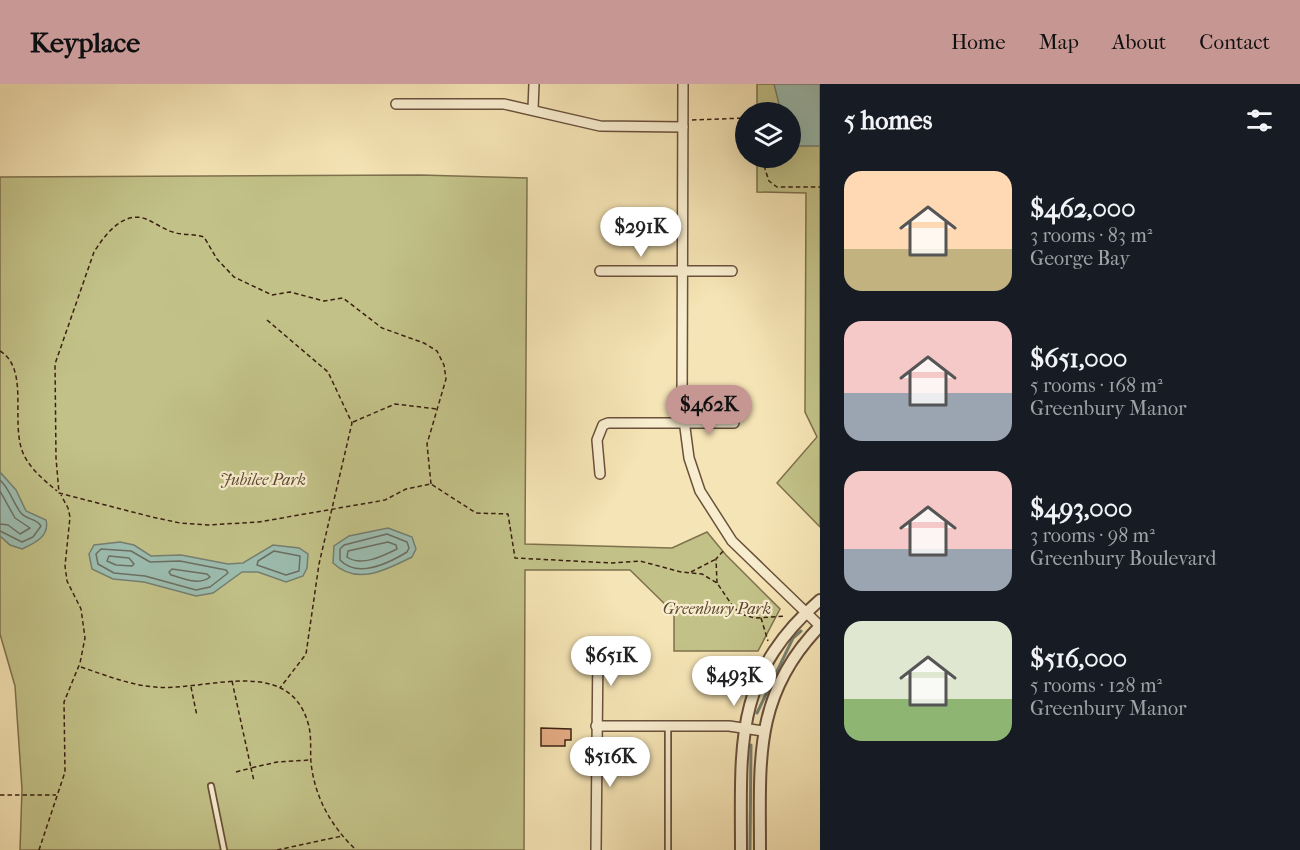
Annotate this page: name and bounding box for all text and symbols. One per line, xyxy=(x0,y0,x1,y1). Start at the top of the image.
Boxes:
text: Keyplace xyxy=(30,26,140,59)
text: Home xyxy=(951,30,1006,54)
text: Map xyxy=(1039,30,1079,54)
text: About xyxy=(1112,30,1166,54)
text: Contact xyxy=(1199,30,1270,54)
map controls xyxy=(735,102,801,168)
button: layers xyxy=(735,102,801,168)
icon: filters xyxy=(1243,104,1276,137)
text: 5 homes xyxy=(844,105,932,136)
text: $462,000 xyxy=(1030,193,1136,224)
icon: home xyxy=(892,195,964,267)
pin: $291K xyxy=(599,207,683,258)
text: $291K xyxy=(614,215,668,238)
text: 3 rooms · 83 m² xyxy=(1030,224,1153,247)
text: George Bay xyxy=(1030,247,1130,270)
text: $651,000 xyxy=(1030,343,1127,374)
icon: home xyxy=(892,345,964,417)
text: 5 rooms · 168 m² xyxy=(1030,374,1163,397)
pin: $462K xyxy=(667,385,751,436)
text: $462K xyxy=(680,393,738,416)
text: Greenbury Manor xyxy=(1030,397,1186,420)
park label: Jubilee Park xyxy=(220,470,306,489)
text: $493,000 xyxy=(1030,493,1132,524)
icon: home xyxy=(892,495,964,567)
text: 3 rooms · 98 m² xyxy=(1030,524,1155,547)
text: Greenbury Boulevard xyxy=(1030,547,1217,570)
park label: Greenbury Park xyxy=(663,599,771,618)
pin: $651K xyxy=(569,636,653,687)
text: $516,000 xyxy=(1030,643,1127,674)
text: $651K xyxy=(585,644,637,667)
icon: home xyxy=(892,645,964,717)
pin: $493K xyxy=(692,656,776,707)
text: $493K xyxy=(706,664,762,687)
text: 5 rooms · 128 m² xyxy=(1030,674,1162,697)
text: Greenbury Manor xyxy=(1030,697,1186,720)
pin: $516K xyxy=(568,737,652,788)
text: $516K xyxy=(584,745,636,768)

